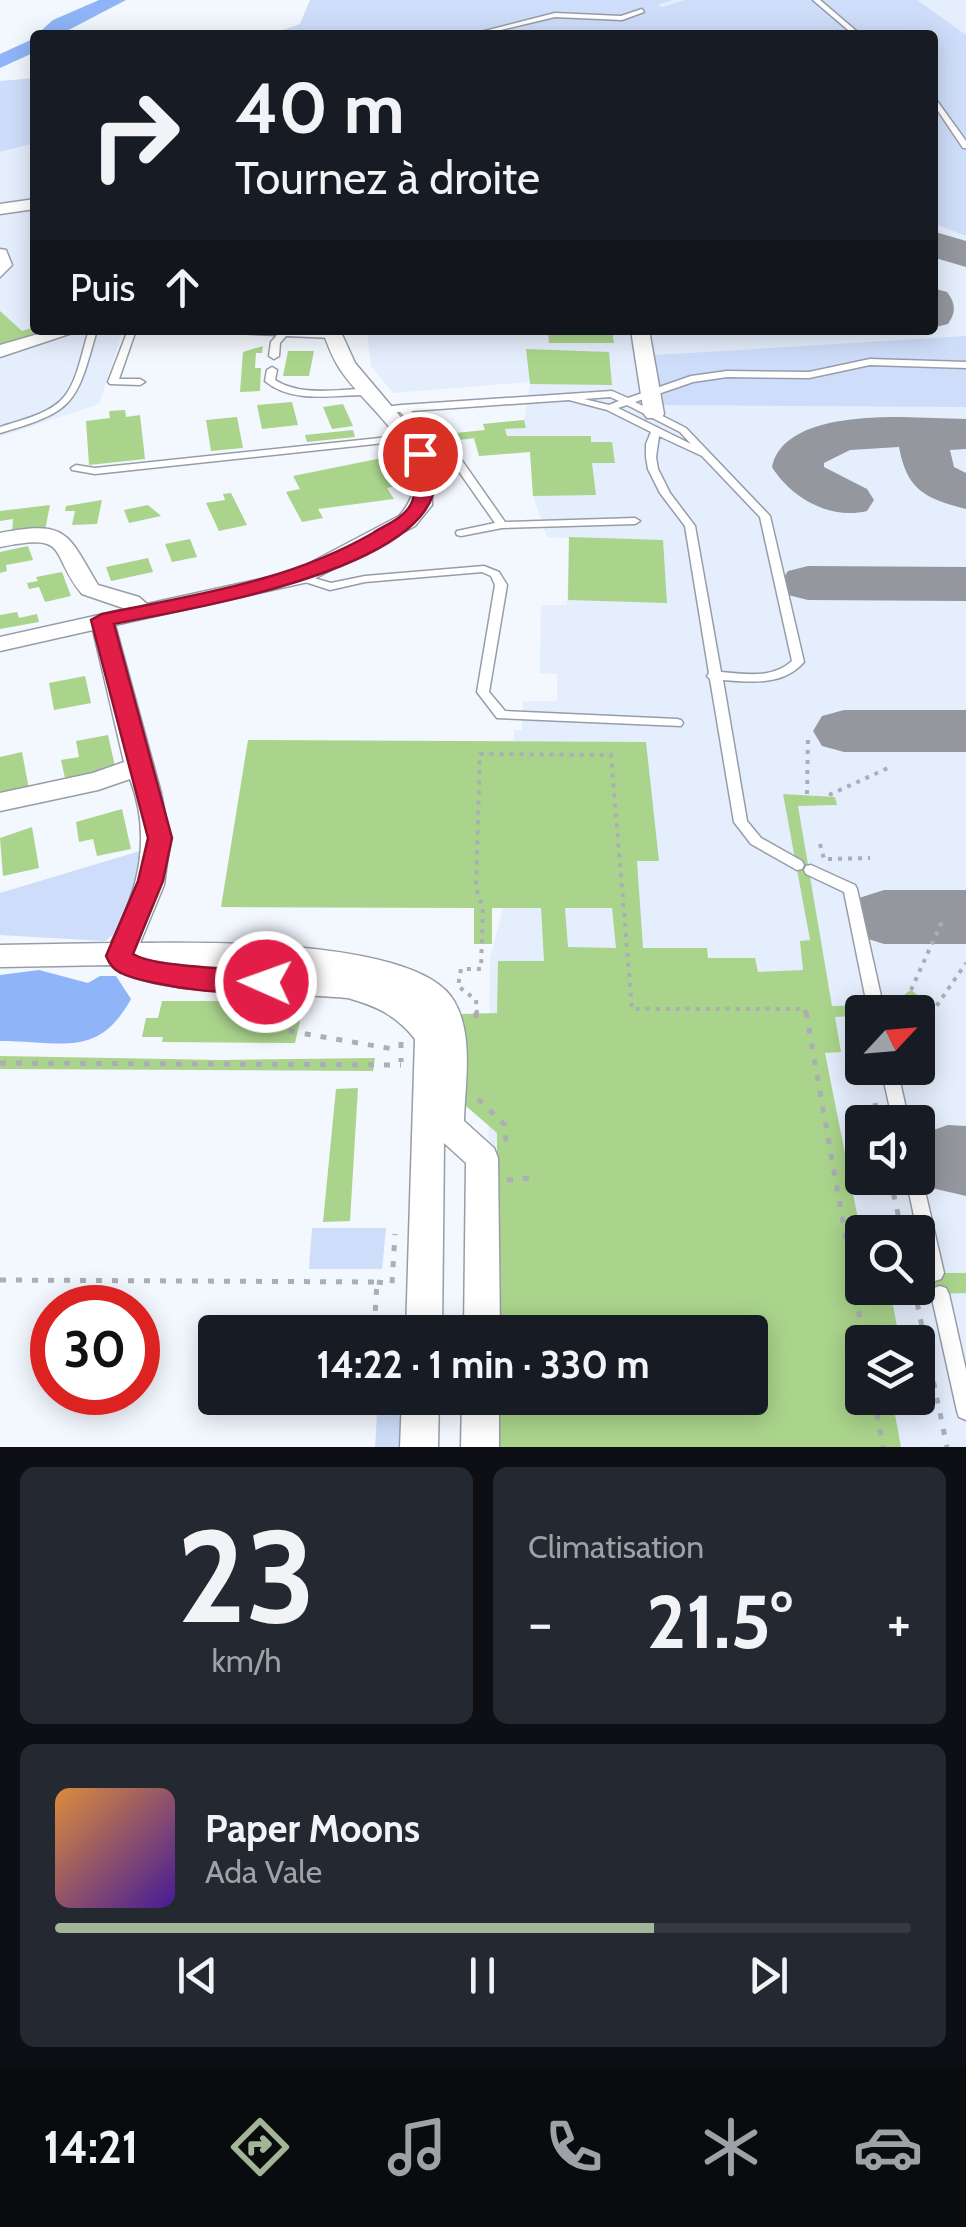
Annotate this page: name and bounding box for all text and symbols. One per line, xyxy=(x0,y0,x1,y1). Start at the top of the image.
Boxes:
text: 40 m xyxy=(235,65,404,151)
icon: right xyxy=(70,70,200,200)
text: Tournez à droite xyxy=(235,151,540,205)
icon: ahead xyxy=(155,260,210,315)
text: Puis xyxy=(70,264,135,311)
pin xyxy=(378,412,463,497)
icon: arrive xyxy=(393,427,448,482)
position arrow xyxy=(214,930,318,1034)
north arrow xyxy=(845,995,935,1085)
map controls xyxy=(845,995,935,1415)
button: sound xyxy=(845,1105,935,1195)
button: search xyxy=(845,1215,935,1305)
speed limit sign: 30 xyxy=(30,1285,160,1415)
button: layers xyxy=(845,1325,935,1415)
text: 14:22 · 1 min · 330 m xyxy=(316,1341,650,1388)
text: 23 xyxy=(177,1497,316,1655)
text: Climatisation xyxy=(528,1527,704,1566)
text: 21.5° xyxy=(647,1576,792,1667)
text: − xyxy=(528,1589,552,1656)
text: + xyxy=(887,1589,911,1656)
text: km/h xyxy=(211,1641,282,1680)
text: Paper Moons xyxy=(205,1805,420,1852)
text: Ada Vale xyxy=(205,1852,322,1891)
icon: previous xyxy=(170,1948,225,2003)
icon: pause xyxy=(455,1948,510,2003)
icon: next xyxy=(741,1948,796,2003)
icon: directions xyxy=(225,2112,295,2182)
icon: music xyxy=(382,2112,452,2182)
icon: phone xyxy=(539,2112,609,2182)
icon: climate xyxy=(696,2112,766,2182)
icon: car xyxy=(853,2112,923,2182)
text: 14:21 xyxy=(43,2120,138,2174)

